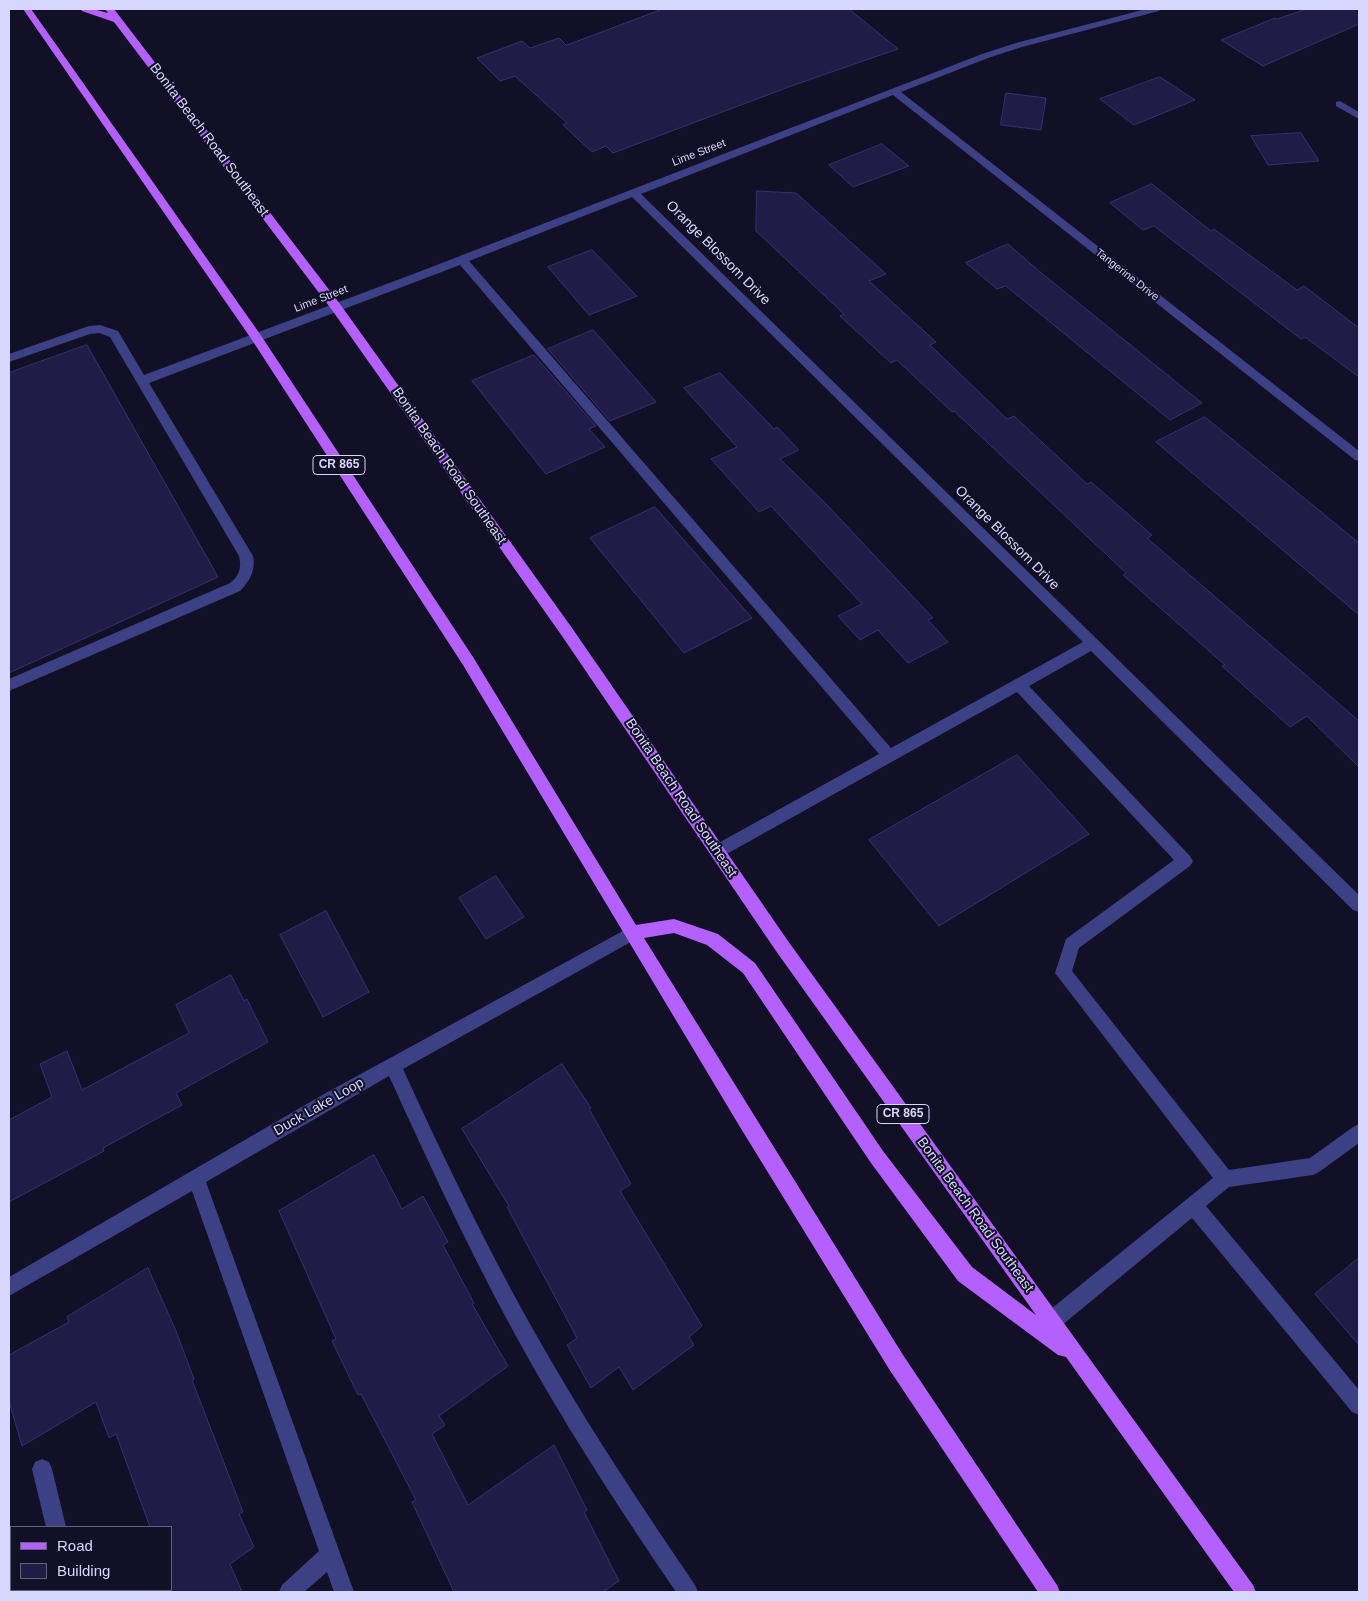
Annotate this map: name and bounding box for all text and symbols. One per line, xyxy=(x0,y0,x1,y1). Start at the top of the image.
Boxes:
street label: Bonita Beach Road Southeast xyxy=(146,60,272,220)
street label: Lime Street xyxy=(670,137,728,169)
street label: Orange Blossom Drive xyxy=(662,197,774,309)
street label: Tangerine Drive xyxy=(1093,246,1161,304)
street label: Lime Street xyxy=(292,283,350,315)
street label: Bonita Beach Road Southeast xyxy=(388,384,510,548)
road number: CR 865 xyxy=(313,456,365,474)
street label: Orange Blossom Drive xyxy=(951,482,1063,594)
street label: Bonita Beach Road Southeast xyxy=(622,716,740,880)
street label: Duck Lake Loop xyxy=(271,1074,367,1140)
road number: CR 865 xyxy=(877,1104,929,1124)
street label: Bonita Beach Road Southeast xyxy=(913,1134,1037,1296)
legend xyxy=(10,1526,172,1591)
text: Road xyxy=(57,1537,93,1554)
text: Building xyxy=(57,1562,110,1579)

